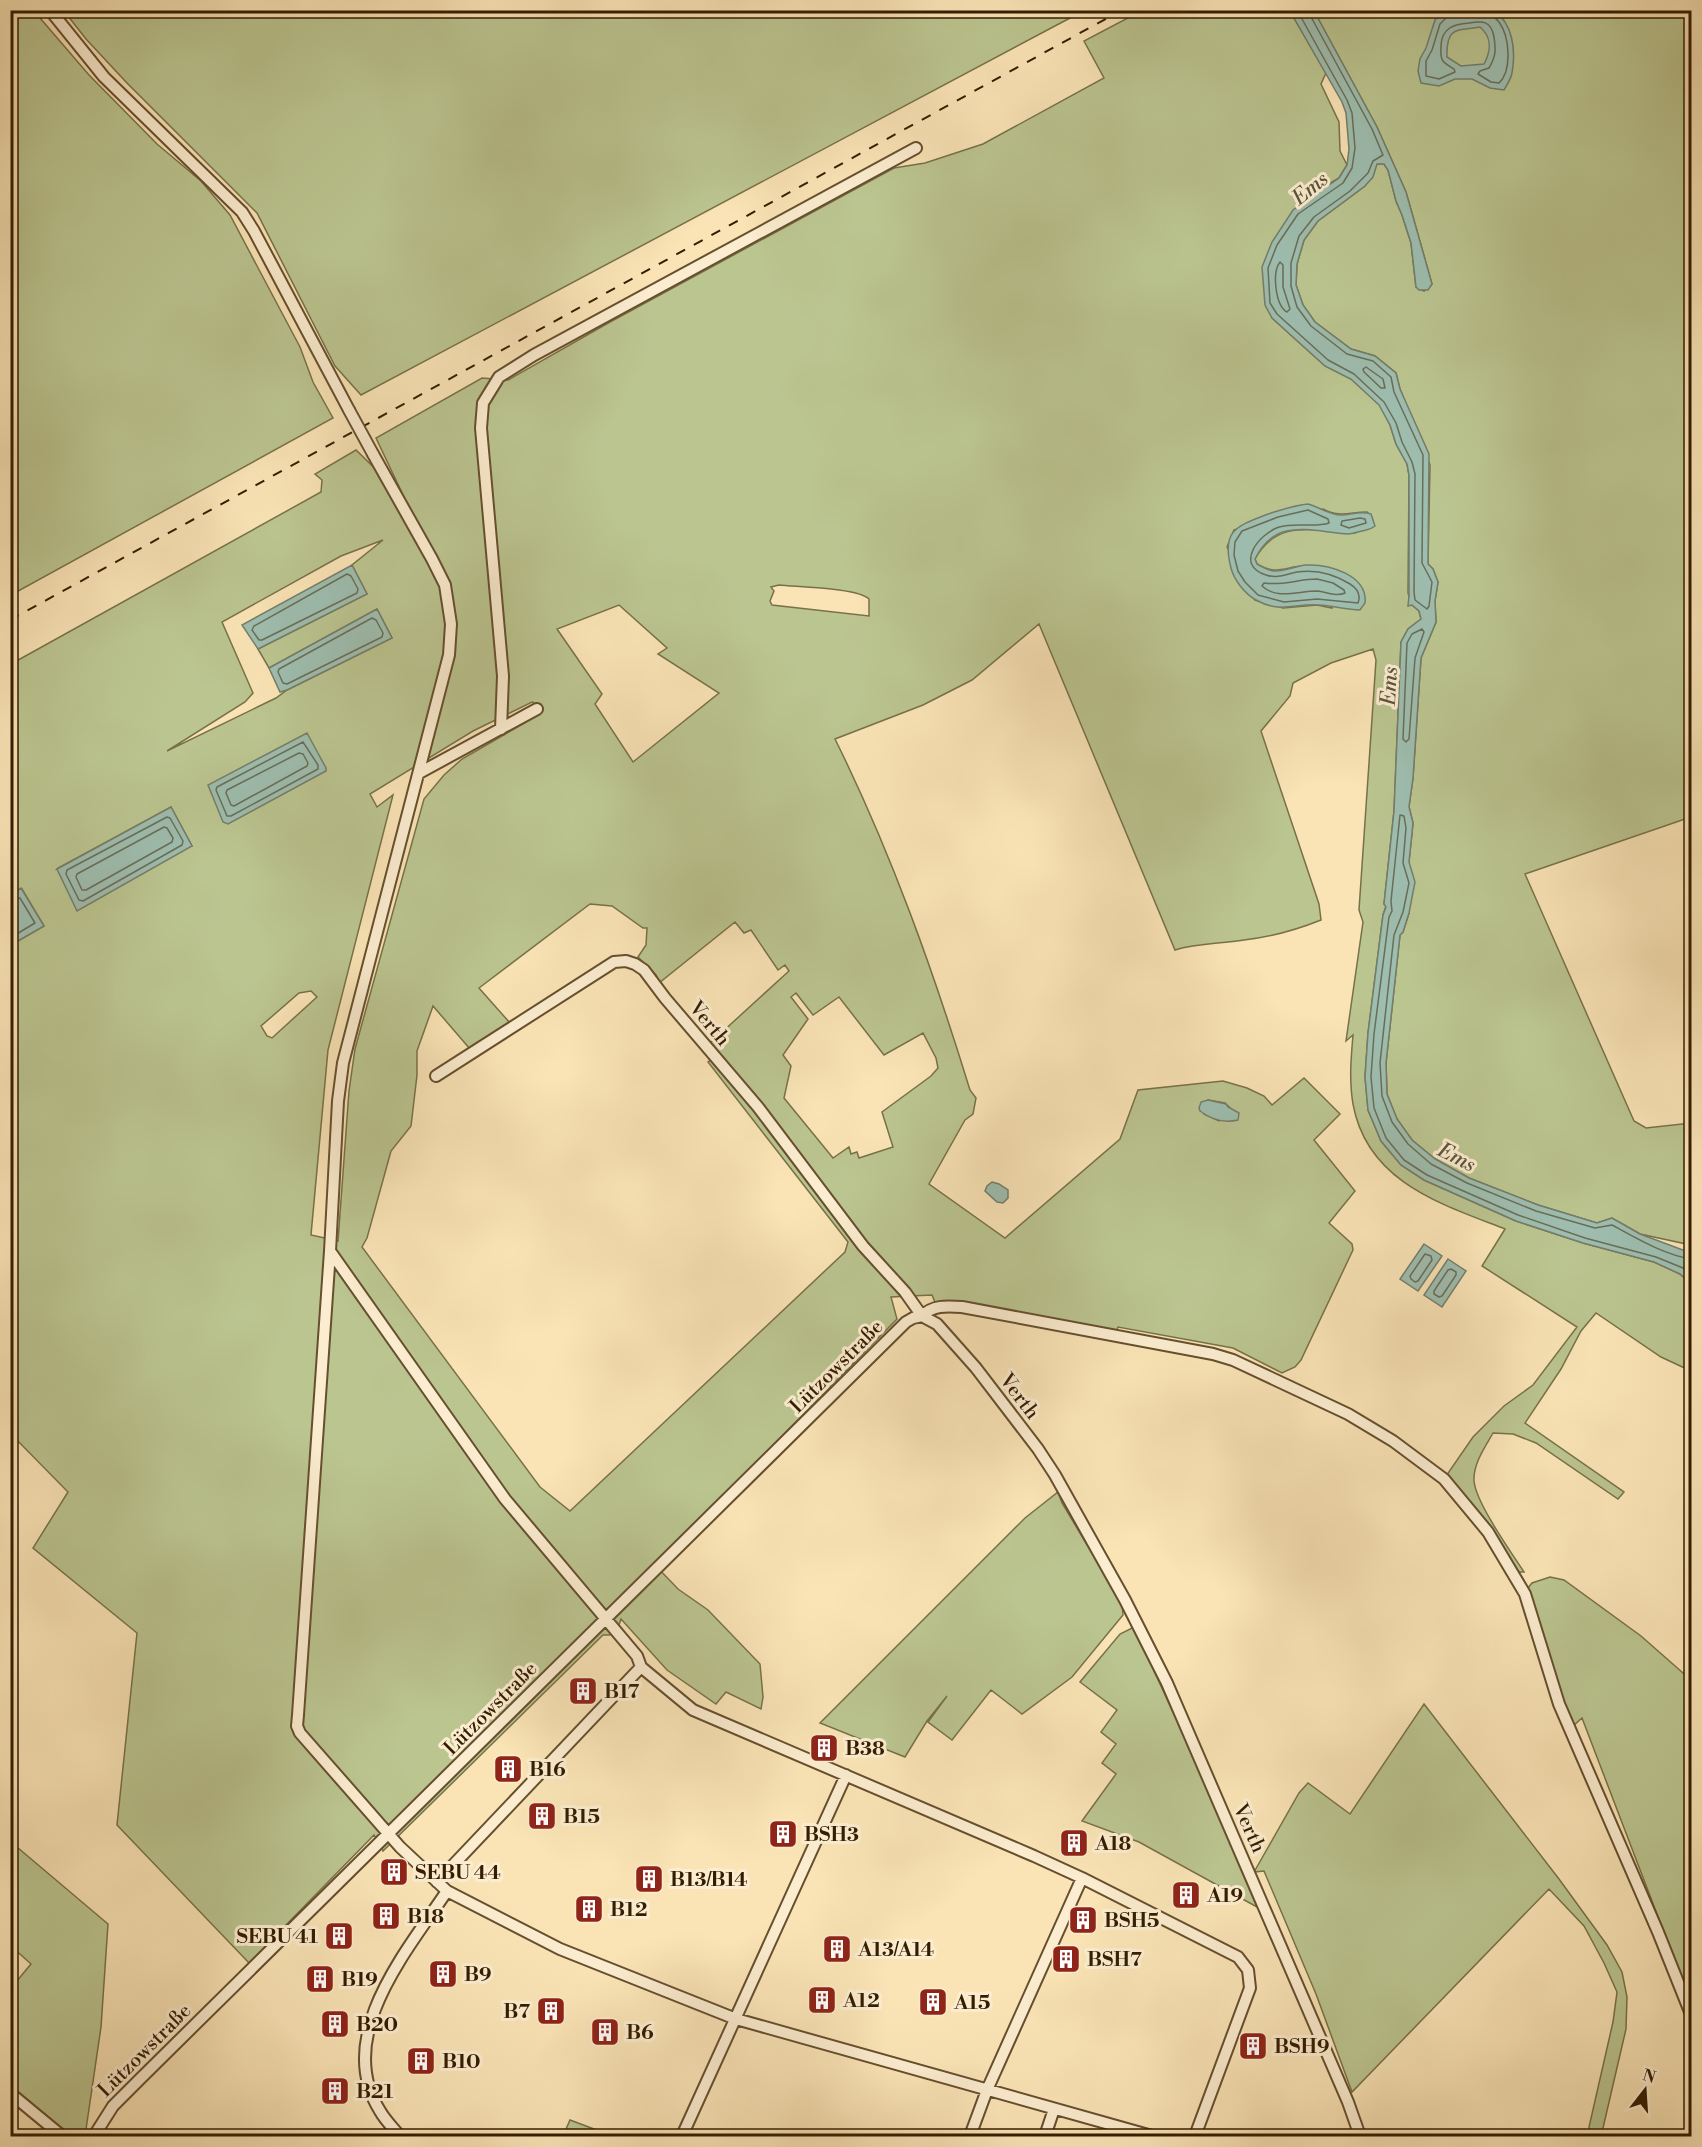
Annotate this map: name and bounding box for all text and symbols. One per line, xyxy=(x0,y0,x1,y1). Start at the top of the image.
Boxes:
water label: Ems xyxy=(1287,166,1334,212)
water label: Ems xyxy=(1376,666,1404,707)
street label: Verth xyxy=(682,996,735,1052)
water label: Ems xyxy=(1432,1137,1480,1178)
street label: Lützowstraße xyxy=(785,1315,889,1419)
street label: Verth xyxy=(993,1368,1044,1425)
street label: Lützowstraße xyxy=(439,1657,543,1761)
building icon: B17 xyxy=(567,1675,599,1707)
place label: B17 xyxy=(604,1680,640,1705)
building icon: B38 xyxy=(808,1732,840,1764)
place label: B38 xyxy=(845,1737,885,1762)
building icon: B16 xyxy=(492,1753,524,1785)
place label: B16 xyxy=(529,1758,566,1783)
street label: Verth xyxy=(1226,1799,1270,1857)
building icon: B15 xyxy=(526,1800,558,1832)
place label: B15 xyxy=(563,1805,600,1830)
building icon: BSH3 xyxy=(767,1818,799,1850)
place label: BSH3 xyxy=(804,1823,859,1848)
building icon: A18 xyxy=(1058,1827,1090,1859)
place label: A18 xyxy=(1094,1832,1132,1857)
building icon: SEBU 44 xyxy=(378,1856,410,1888)
place label: SEBU 44 xyxy=(415,1861,501,1886)
building icon: B13/B14 xyxy=(633,1863,665,1895)
place label: B13/B14 xyxy=(670,1868,748,1893)
building icon: A19 xyxy=(1170,1879,1202,1911)
place label: A19 xyxy=(1206,1884,1243,1909)
building icon: B12 xyxy=(573,1893,605,1925)
place label: B12 xyxy=(610,1898,648,1923)
building icon: B18 xyxy=(370,1900,402,1932)
building icon: BSH5 xyxy=(1067,1904,1099,1936)
place label: B18 xyxy=(407,1905,444,1930)
place label: BSH5 xyxy=(1104,1909,1159,1934)
building icon: SEBU 41 xyxy=(323,1920,355,1952)
place label: SEBU 41 xyxy=(237,1925,318,1950)
building icon: A13/A14 xyxy=(821,1933,853,1965)
place label: A13/A14 xyxy=(857,1938,934,1963)
building icon: BSH7 xyxy=(1050,1943,1082,1975)
place label: BSH7 xyxy=(1087,1948,1142,1973)
building icon: B9 xyxy=(427,1958,459,1990)
building icon: B19 xyxy=(304,1963,336,1995)
place label: B9 xyxy=(464,1963,492,1988)
place label: B19 xyxy=(341,1968,378,1993)
building icon: A12 xyxy=(806,1984,838,2016)
building icon: A15 xyxy=(917,1986,949,2018)
place label: A12 xyxy=(842,1989,880,2014)
place label: A15 xyxy=(953,1991,990,2016)
building icon: B7 xyxy=(535,1995,567,2027)
street label: Lützowstraße xyxy=(93,1999,197,2103)
place label: B7 xyxy=(503,2000,530,2025)
building icon: B20 xyxy=(319,2008,351,2040)
place label: B20 xyxy=(356,2013,398,2038)
building icon: B6 xyxy=(589,2016,621,2048)
place label: B6 xyxy=(626,2021,654,2046)
building icon: BSH9 xyxy=(1237,2030,1269,2062)
place label: BSH9 xyxy=(1274,2035,1330,2060)
building icon: B10 xyxy=(405,2045,437,2077)
place label: B10 xyxy=(442,2050,481,2075)
north arrow xyxy=(1615,2060,1675,2120)
text: N xyxy=(1640,2065,1658,2088)
building icon: B21 xyxy=(319,2075,351,2107)
place label: B21 xyxy=(356,2080,394,2105)

